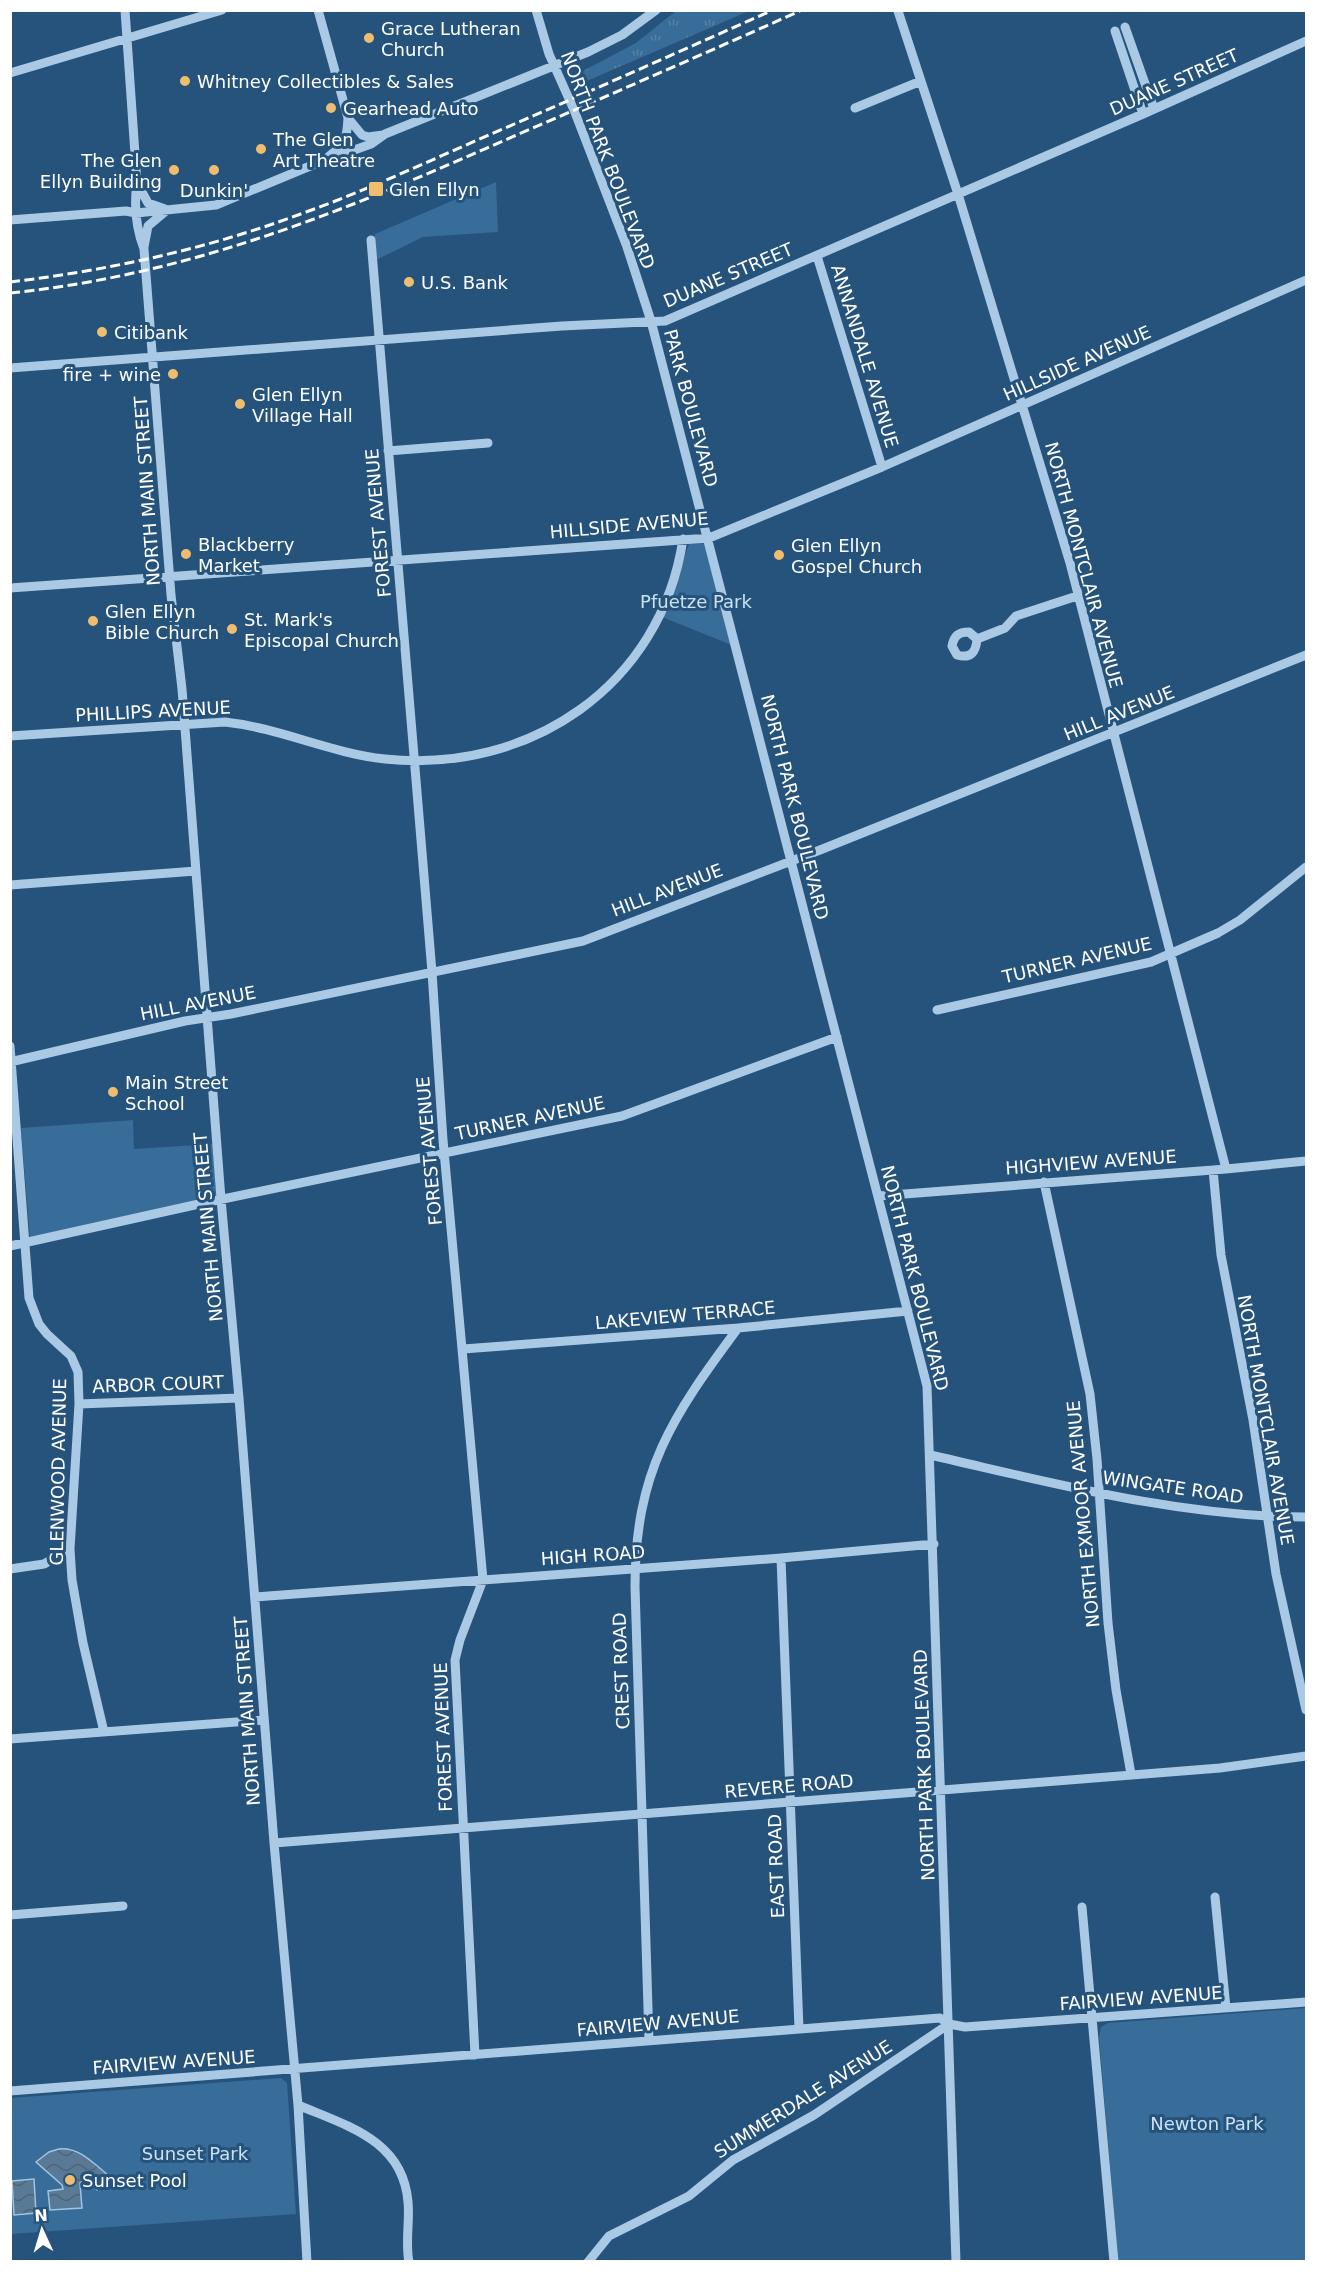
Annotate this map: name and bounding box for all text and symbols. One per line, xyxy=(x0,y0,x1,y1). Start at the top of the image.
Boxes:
place label: Grace Lutheran Church xyxy=(381,18,521,60)
marker: Grace Lutheran Church xyxy=(362,31,376,45)
street label: DUANE STREET xyxy=(1106,44,1242,120)
street label: NORTH PARK BOULEVARD xyxy=(557,48,659,272)
place label: Whitney Collectibles & Sales xyxy=(197,71,454,92)
marker: Whitney Collectibles & Sales xyxy=(178,74,192,88)
place label: Gearhead Auto xyxy=(343,98,479,119)
marker: Gearhead Auto xyxy=(324,101,338,115)
place label: The Glen Art Theatre xyxy=(272,129,375,171)
marker: The Glen Art Theatre xyxy=(254,142,268,156)
place label: The Glen Ellyn Building xyxy=(40,150,162,192)
marker: The Glen Ellyn Building xyxy=(167,163,181,177)
marker: Dunkin' xyxy=(207,163,221,177)
place label: Glen Ellyn xyxy=(389,179,480,200)
place label: Dunkin' xyxy=(180,180,248,201)
marker: Glen Ellyn xyxy=(367,180,385,198)
street label: DUANE STREET xyxy=(660,238,797,312)
street label: ANNANDALE AVENUE xyxy=(827,262,903,450)
place label: U.S. Bank xyxy=(421,272,509,293)
marker: U.S. Bank xyxy=(402,275,416,289)
street label: HILLSIDE AVENUE xyxy=(1000,321,1154,405)
place label: Citibank xyxy=(114,322,188,343)
marker: Citibank xyxy=(95,325,109,339)
street label: PARK BOULEVARD xyxy=(660,327,722,489)
place label: fire + wine xyxy=(63,364,161,385)
marker: fire + wine xyxy=(166,367,180,381)
place label: Glen Ellyn Village Hall xyxy=(252,384,353,426)
street label: NORTH MAIN STREET xyxy=(130,394,164,587)
marker: Glen Ellyn Village Hall xyxy=(233,397,247,411)
street label: NORTH MONTCLAIR AVENUE xyxy=(1041,440,1127,690)
street label: FOREST AVENUE xyxy=(361,448,395,598)
street label: HILLSIDE AVENUE xyxy=(549,508,709,542)
place label: Blackberry Market xyxy=(198,534,295,576)
place label: Glen Ellyn Gospel Church xyxy=(791,535,922,577)
marker: Blackberry Market xyxy=(179,547,193,561)
marker: Glen Ellyn Gospel Church xyxy=(772,548,786,562)
park label: Pfuetze Park xyxy=(640,591,753,612)
place label: Glen Ellyn Bible Church xyxy=(105,601,219,643)
place label: St. Mark's Episcopal Church xyxy=(244,609,399,651)
marker: Glen Ellyn Bible Church xyxy=(86,614,100,628)
marker: St. Mark's Episcopal Church xyxy=(225,622,239,636)
street label: HILL AVENUE xyxy=(1061,681,1177,745)
street label: NORTH PARK BOULEVARD xyxy=(757,692,833,922)
street label: PHILLIPS AVENUE xyxy=(75,696,231,726)
street label: HILL AVENUE xyxy=(608,859,726,921)
street label: TURNER AVENUE xyxy=(999,933,1154,988)
street label: HILL AVENUE xyxy=(138,981,258,1025)
place label: Main Street School xyxy=(125,1072,228,1114)
street label: FOREST AVENUE xyxy=(412,1076,446,1226)
marker: Main Street School xyxy=(106,1085,120,1099)
street label: TURNER AVENUE xyxy=(452,1092,607,1144)
street label: NORTH MAIN STREET xyxy=(189,1130,227,1323)
street label: HIGHVIEW AVENUE xyxy=(1005,1146,1177,1178)
street label: NORTH PARK BOULEVARD xyxy=(877,1163,953,1393)
street label: NORTH MONTCLAIR AVENUE xyxy=(1234,1293,1298,1547)
street label: LAKEVIEW TERRACE xyxy=(594,1297,776,1333)
street label: ARBOR COURT xyxy=(92,1371,225,1397)
street label: GLENWOOD AVENUE xyxy=(46,1378,70,1566)
street label: NORTH EXMOOR AVENUE xyxy=(1063,1400,1103,1628)
street label: WINGATE ROAD xyxy=(1101,1467,1245,1507)
street label: HIGH ROAD xyxy=(540,1541,646,1569)
street label: CREST ROAD xyxy=(608,1612,634,1730)
street label: NORTH MAIN STREET xyxy=(230,1614,264,1807)
street label: NORTH PARK BOULEVARD xyxy=(909,1649,939,1881)
street label: FOREST AVENUE xyxy=(430,1662,456,1812)
street label: REVERE ROAD xyxy=(723,1770,855,1802)
street label: EAST ROAD xyxy=(764,1813,788,1919)
street label: FAIRVIEW AVENUE xyxy=(1059,1982,1223,2014)
street label: FAIRVIEW AVENUE xyxy=(576,2005,740,2041)
street label: SUMMERDALE AVENUE xyxy=(710,2036,896,2162)
street label: FAIRVIEW AVENUE xyxy=(92,2046,256,2078)
park label: Newton Park xyxy=(1150,2113,1264,2134)
park label: Sunset Park xyxy=(142,2143,249,2164)
place label: Sunset Pool xyxy=(82,2170,187,2191)
marker: Sunset Pool xyxy=(63,2173,77,2187)
north arrow xyxy=(12,2200,72,2260)
text: N xyxy=(34,2206,48,2225)

